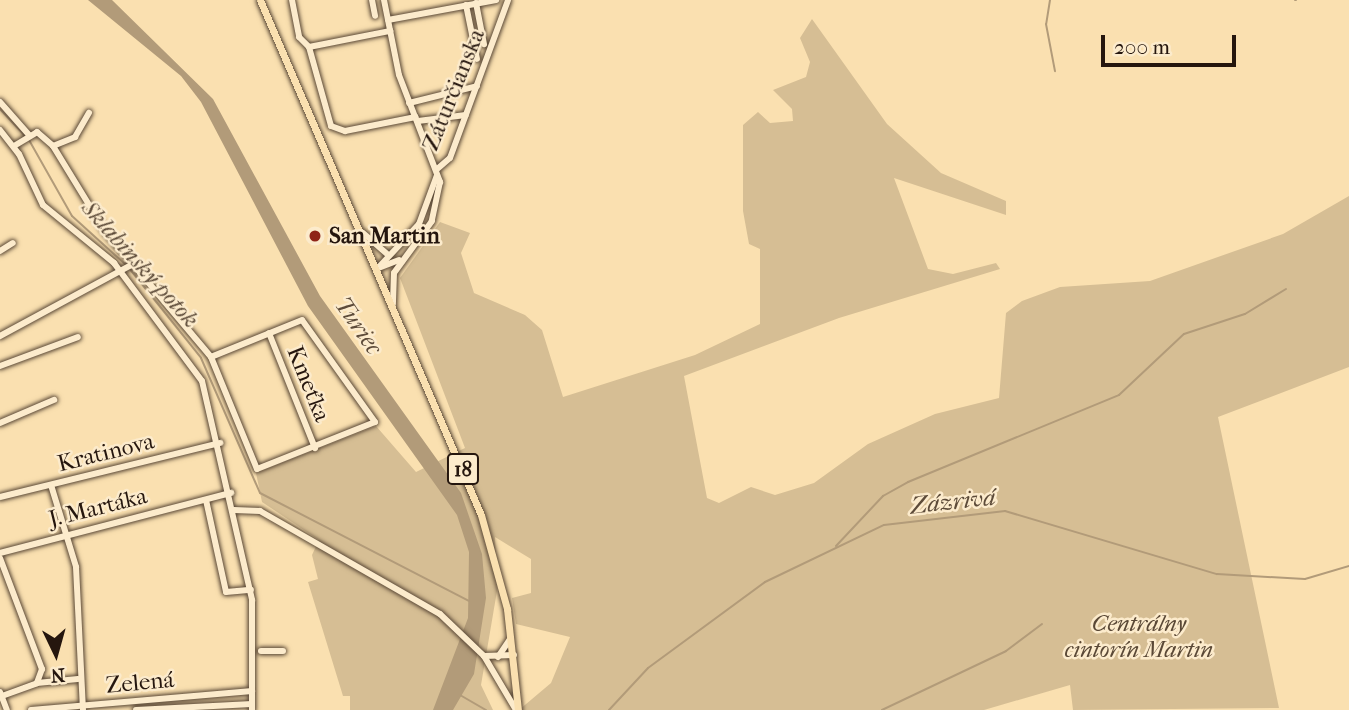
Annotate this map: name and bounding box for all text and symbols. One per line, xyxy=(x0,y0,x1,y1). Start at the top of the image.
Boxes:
scale bar xyxy=(1104,21,1239,65)
street label: Záturčianska xyxy=(417,25,491,155)
text: 200 m xyxy=(1114,35,1170,59)
water label: Sklabinský potok xyxy=(75,194,205,334)
place label: San Martin xyxy=(329,222,440,250)
marker: San Martin xyxy=(307,228,323,244)
water label: Turiec xyxy=(328,292,388,360)
street label: Kmeťka xyxy=(280,342,336,426)
street label: Kratinova xyxy=(55,428,157,478)
road number: 18 xyxy=(446,452,480,486)
street label: J. Martáka xyxy=(46,482,150,534)
water label: Zázrivá xyxy=(909,483,997,521)
park label: Centrálny cintorín Martin xyxy=(1065,610,1213,664)
north arrow xyxy=(21,619,91,689)
text: N xyxy=(50,663,66,687)
street label: Zelená xyxy=(105,666,175,700)

